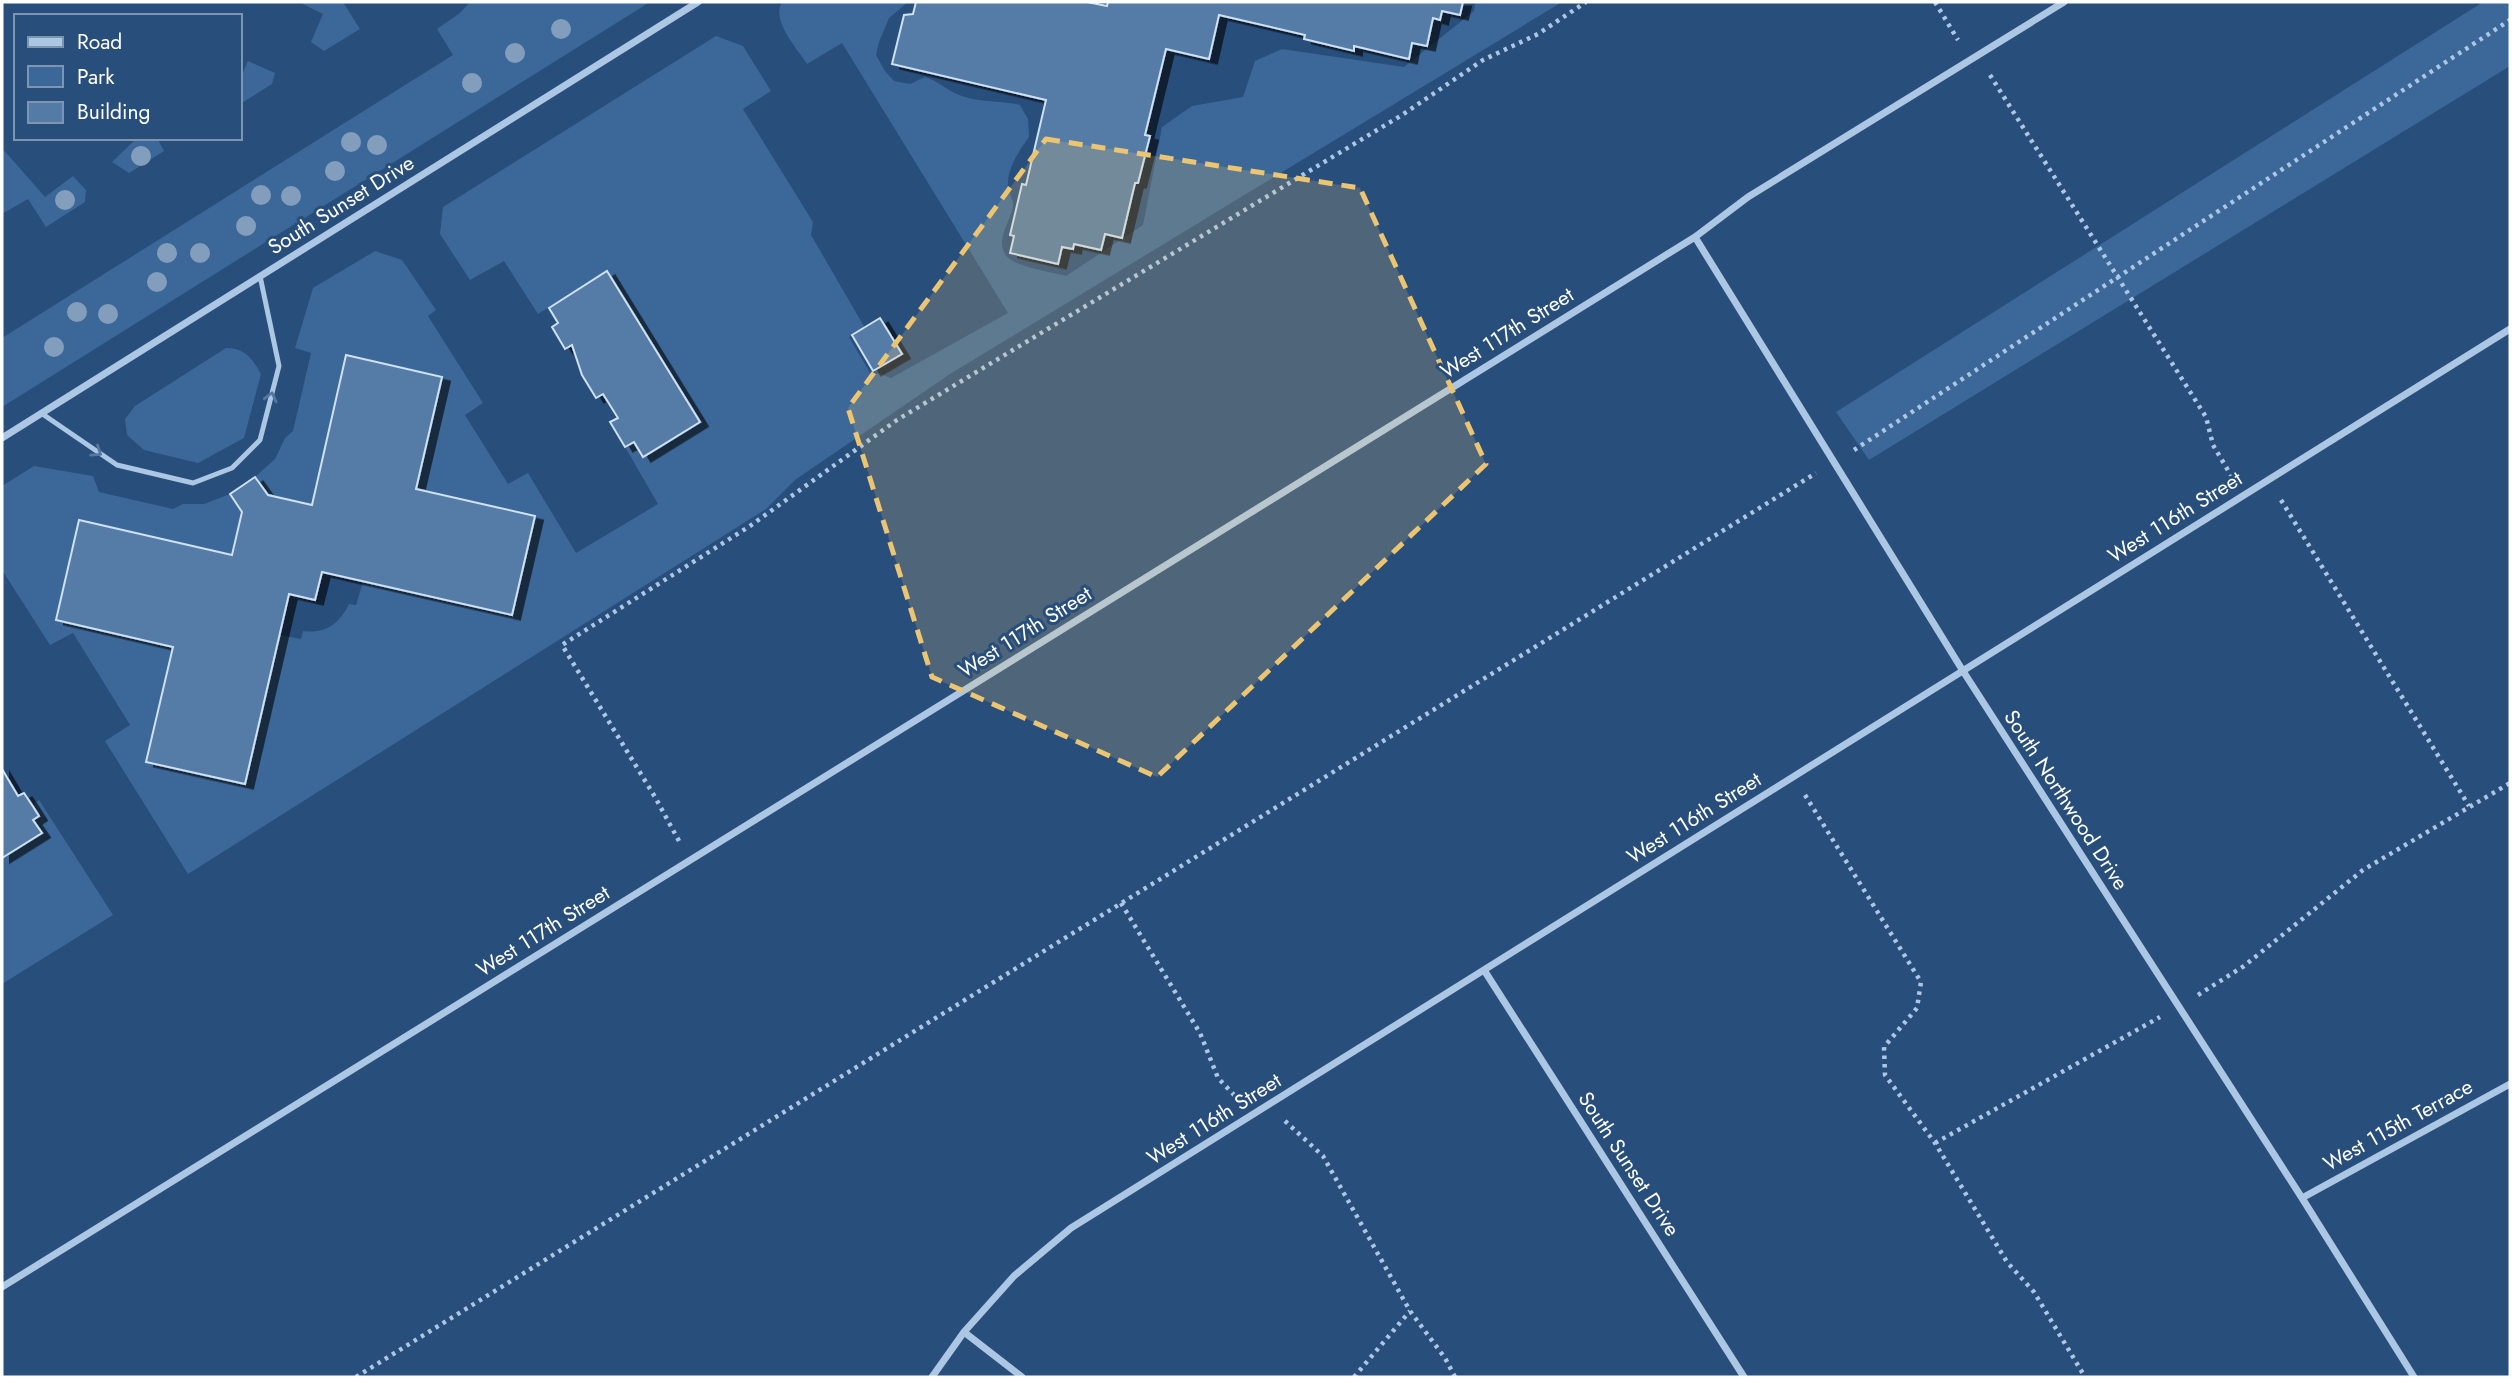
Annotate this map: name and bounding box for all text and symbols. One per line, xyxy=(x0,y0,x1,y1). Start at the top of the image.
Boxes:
legend xyxy=(14,14,242,140)
text: Road xyxy=(77,27,122,57)
text: Park xyxy=(77,62,115,92)
text: Building xyxy=(77,97,150,127)
street label: South Sunset Drive xyxy=(262,148,420,262)
street label: West 117th Street xyxy=(1435,280,1579,386)
one-way arrow xyxy=(263,392,277,404)
one-way arrow xyxy=(89,444,102,456)
street label: West 116th Street xyxy=(2102,464,2248,570)
street label: West 117th Street xyxy=(953,579,1097,685)
street label: South Northwood Drive xyxy=(1996,704,2136,896)
street label: West 116th Street xyxy=(1621,765,1767,871)
street label: West 117th Street xyxy=(471,878,615,984)
street label: West 116th Street xyxy=(1141,1066,1287,1172)
street label: West 115th Terrace xyxy=(2318,1071,2478,1179)
street label: South Sunset Drive xyxy=(1571,1086,1687,1242)

